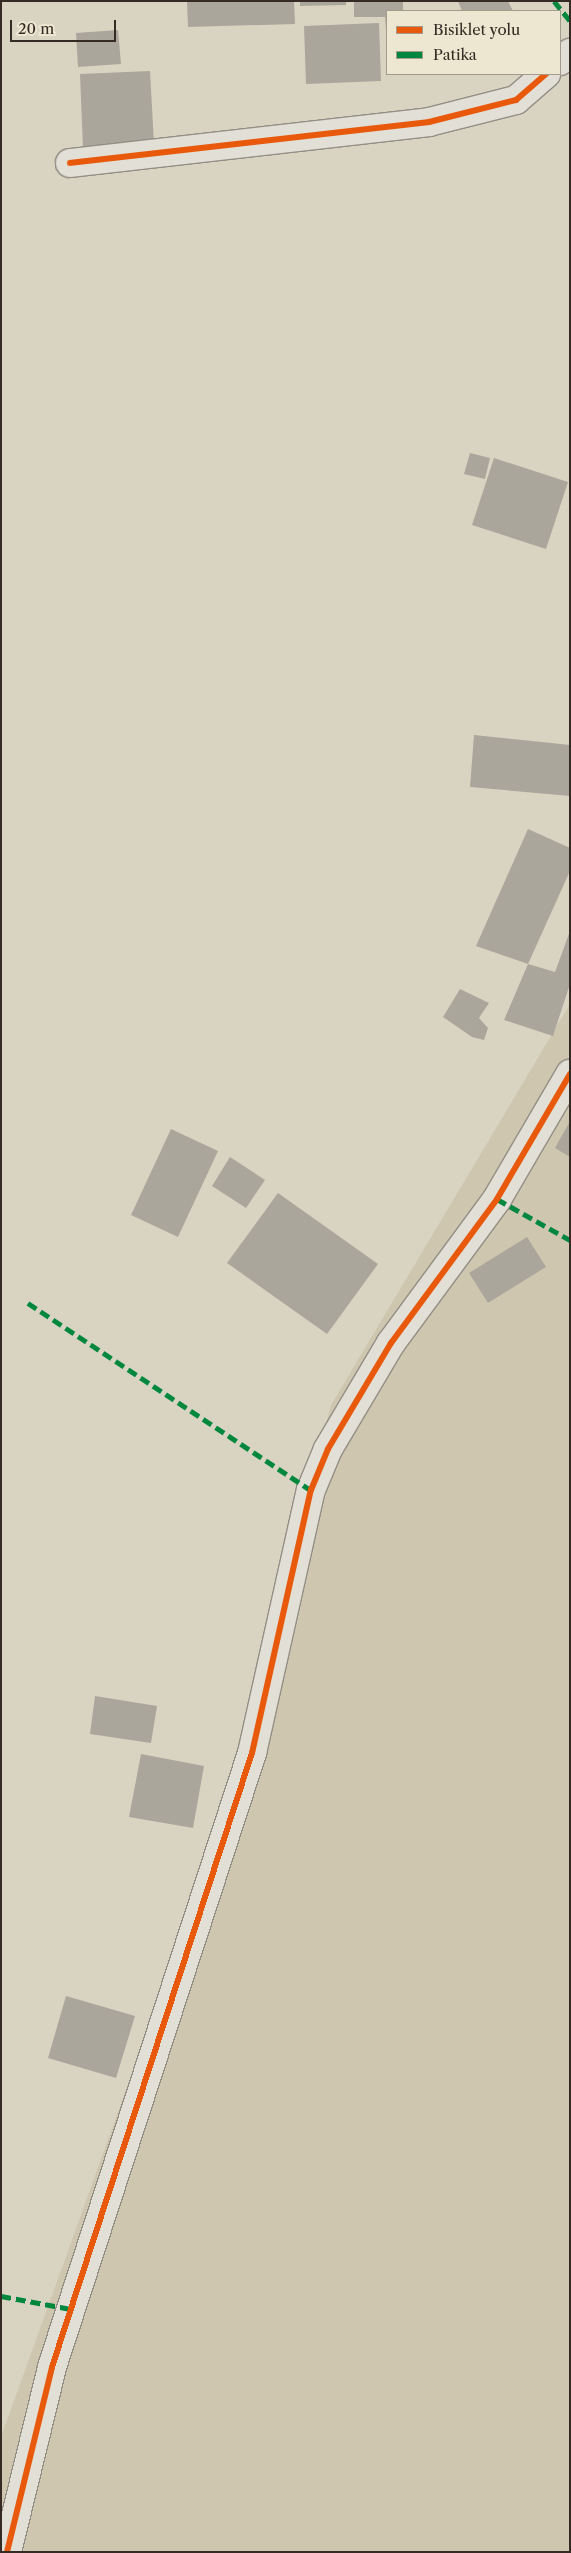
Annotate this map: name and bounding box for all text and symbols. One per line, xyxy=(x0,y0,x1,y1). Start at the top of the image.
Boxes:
scale bar xyxy=(12,10,119,42)
legend xyxy=(386,10,561,75)
text: 20 m xyxy=(18,19,54,38)
text: Bisiklet yolu xyxy=(433,20,520,39)
text: Patika xyxy=(433,45,477,64)

